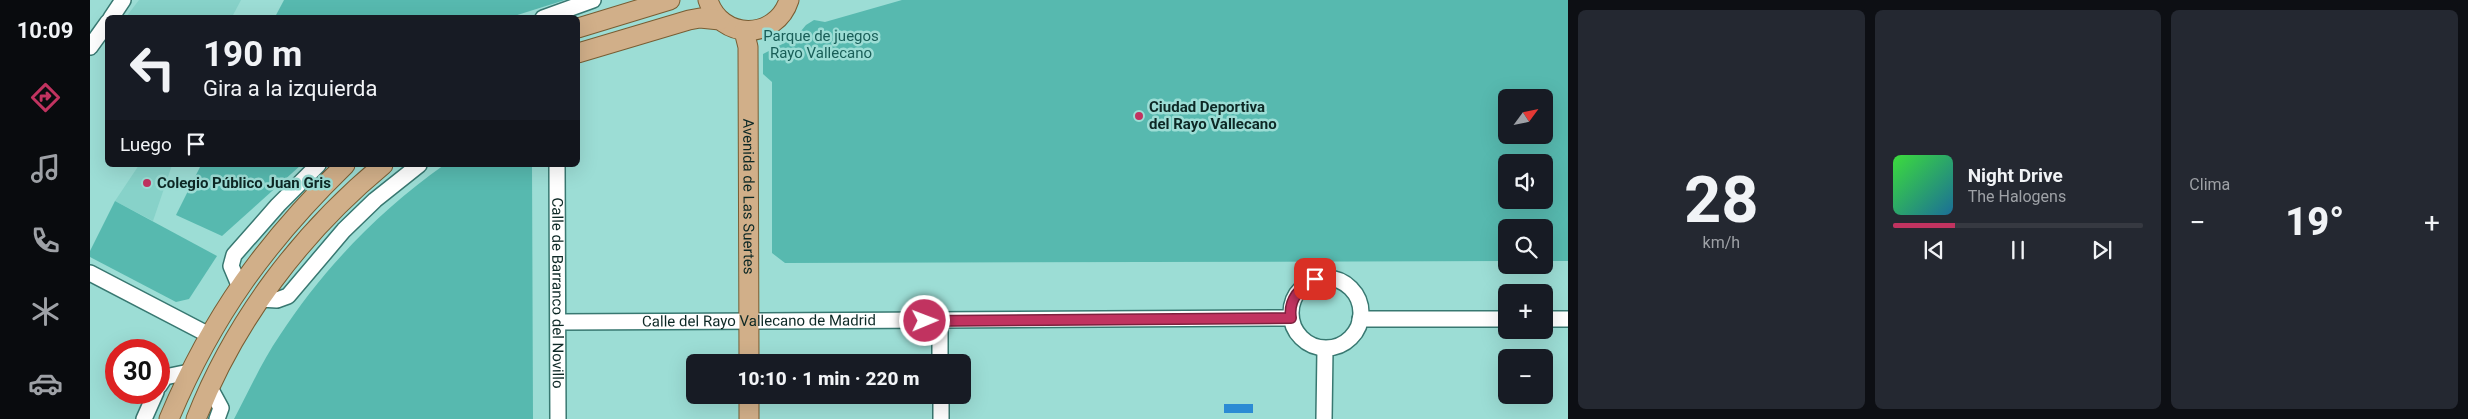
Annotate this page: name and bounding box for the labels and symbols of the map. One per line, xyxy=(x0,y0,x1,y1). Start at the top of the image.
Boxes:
park label: Parque de juegos Rayo Vallecano xyxy=(763,27,879,62)
north arrow xyxy=(1498,89,1552,144)
place label: Ciudad Deportiva del Rayo Vallecano xyxy=(1149,98,1277,133)
marker: Ciudad Deportiva del Rayo Vallecano xyxy=(1133,110,1145,122)
street label: Avenida de Las Suertes xyxy=(739,118,758,275)
place label: Colegio Público Juan Gris xyxy=(157,174,331,192)
marker: Colegio Público Juan Gris xyxy=(141,177,153,189)
street label: Calle de Barranco del Novillo xyxy=(548,197,567,389)
pin xyxy=(1294,258,1336,300)
position arrow xyxy=(898,294,950,346)
street label: Calle del Rayo Vallecano de Madrid xyxy=(642,311,876,331)
speed limit sign: 30 xyxy=(105,339,170,404)

